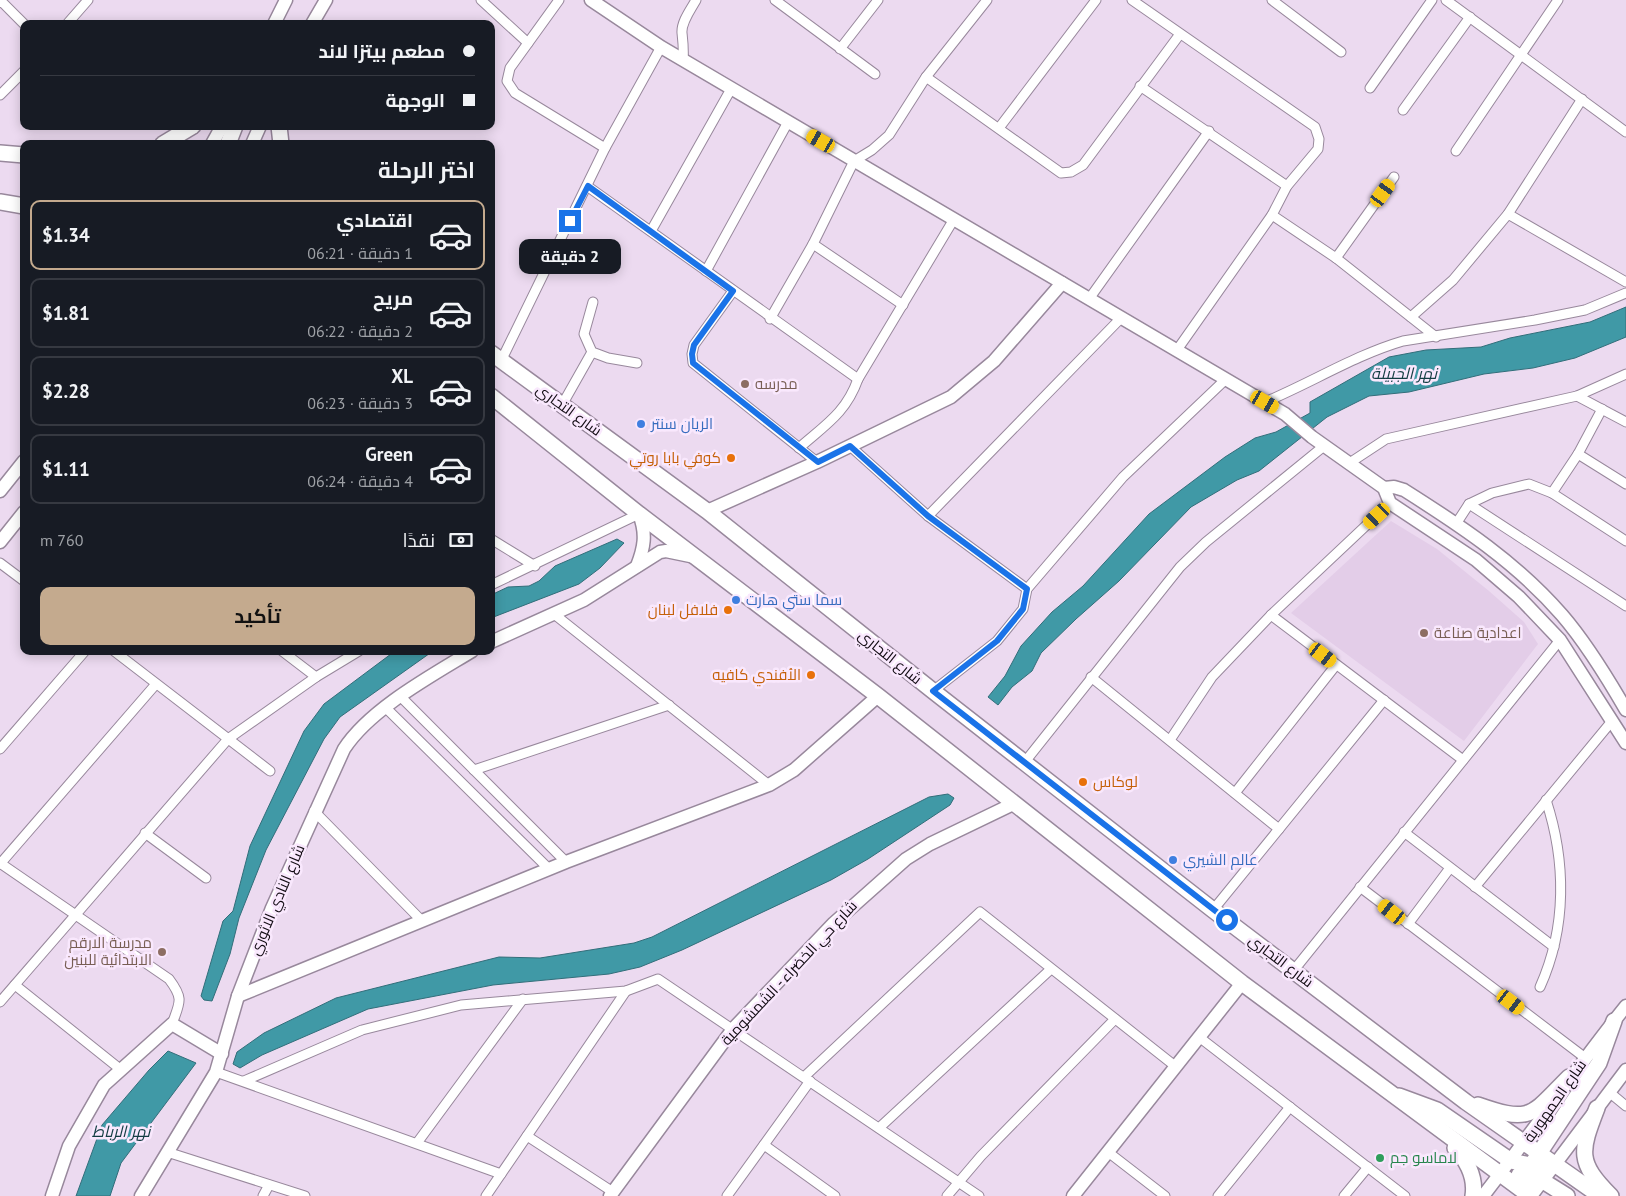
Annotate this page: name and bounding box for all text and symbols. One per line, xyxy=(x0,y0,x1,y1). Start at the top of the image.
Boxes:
text: مطعم بيتزا لاند xyxy=(318,39,445,63)
text: الوجهة xyxy=(385,88,445,112)
car xyxy=(804,127,837,155)
text: اختر الرحلة xyxy=(378,156,475,184)
car xyxy=(1368,176,1397,210)
text: اقتصادي xyxy=(337,208,413,232)
route end xyxy=(559,210,581,232)
icon: car xyxy=(428,213,473,258)
text: $1.34 xyxy=(42,223,90,247)
callout: 2 دقيقة xyxy=(519,238,621,274)
text: 1 دقيقة · 06:21 xyxy=(307,243,413,263)
text: 2 دقيقة xyxy=(541,246,599,266)
text: مريح xyxy=(373,286,413,310)
icon: car xyxy=(428,291,473,336)
text: $1.81 xyxy=(42,301,90,325)
text: 2 دقيقة · 06:22 xyxy=(307,321,413,341)
water label: نهر الجبيلة xyxy=(1371,363,1439,383)
text: XL xyxy=(391,364,413,388)
icon: car xyxy=(428,369,473,414)
place label: مدرسه xyxy=(755,374,798,393)
marker: مدرسه xyxy=(739,378,751,390)
text: $2.28 xyxy=(42,379,90,403)
street label: شارع التجاري xyxy=(531,379,606,442)
car xyxy=(1248,388,1281,416)
text: 3 دقيقة · 06:23 xyxy=(307,393,413,413)
place label: الريان سنتر xyxy=(650,414,713,434)
marker: الريان سنتر xyxy=(635,418,647,430)
text: Green xyxy=(365,442,413,466)
icon: car xyxy=(428,447,473,492)
place label: كوفي بابا روتي xyxy=(629,448,721,470)
marker: كوفي بابا روتي xyxy=(725,452,737,464)
text: $1.11 xyxy=(42,457,90,481)
text: 4 دقيقة · 06:24 xyxy=(307,471,413,491)
car xyxy=(1360,500,1393,532)
icon: cash xyxy=(447,526,475,554)
text: نقدًا xyxy=(403,528,435,552)
text: 760 m xyxy=(40,530,83,550)
button: تأكيد xyxy=(40,587,475,645)
place label: سما ستي هارت xyxy=(746,590,842,612)
marker: سما ستي هارت xyxy=(730,594,742,606)
place label: فلافل لبنان xyxy=(648,600,718,620)
marker: فلافل لبنان xyxy=(722,604,734,616)
place label: اعدادية صناعة xyxy=(1434,623,1522,642)
street label: شارع التجاري xyxy=(853,625,926,690)
marker: اعدادية صناعة xyxy=(1418,627,1430,639)
car xyxy=(1306,640,1339,670)
place label: الأفندي كافيه xyxy=(712,665,801,687)
marker: الأفندي كافيه xyxy=(805,669,817,681)
place label: لوكاس xyxy=(1093,772,1138,792)
marker: لوكاس xyxy=(1077,776,1089,788)
street label: شارع النادي الاثوري xyxy=(245,842,311,959)
place label: عالم الشيري xyxy=(1183,850,1258,872)
marker: عالم الشيري xyxy=(1167,854,1179,866)
street label: شارع حي الخضراء - الشمشومية xyxy=(716,896,863,1051)
car xyxy=(1375,897,1408,927)
route start xyxy=(1216,909,1238,931)
street label: شارع التجاري xyxy=(1243,930,1318,994)
place label: مدرسة الارقم الابتدائية للبنين xyxy=(64,933,152,970)
marker: مدرسة الارقم الابتدائية للبنين xyxy=(156,946,168,958)
car xyxy=(1494,987,1527,1017)
street label: شارع الجمهورية xyxy=(1519,1056,1592,1147)
water label: نهر الرباط xyxy=(92,1121,152,1141)
place label: لاماسو جم xyxy=(1390,1148,1457,1168)
marker: لاماسو جم xyxy=(1374,1152,1386,1164)

